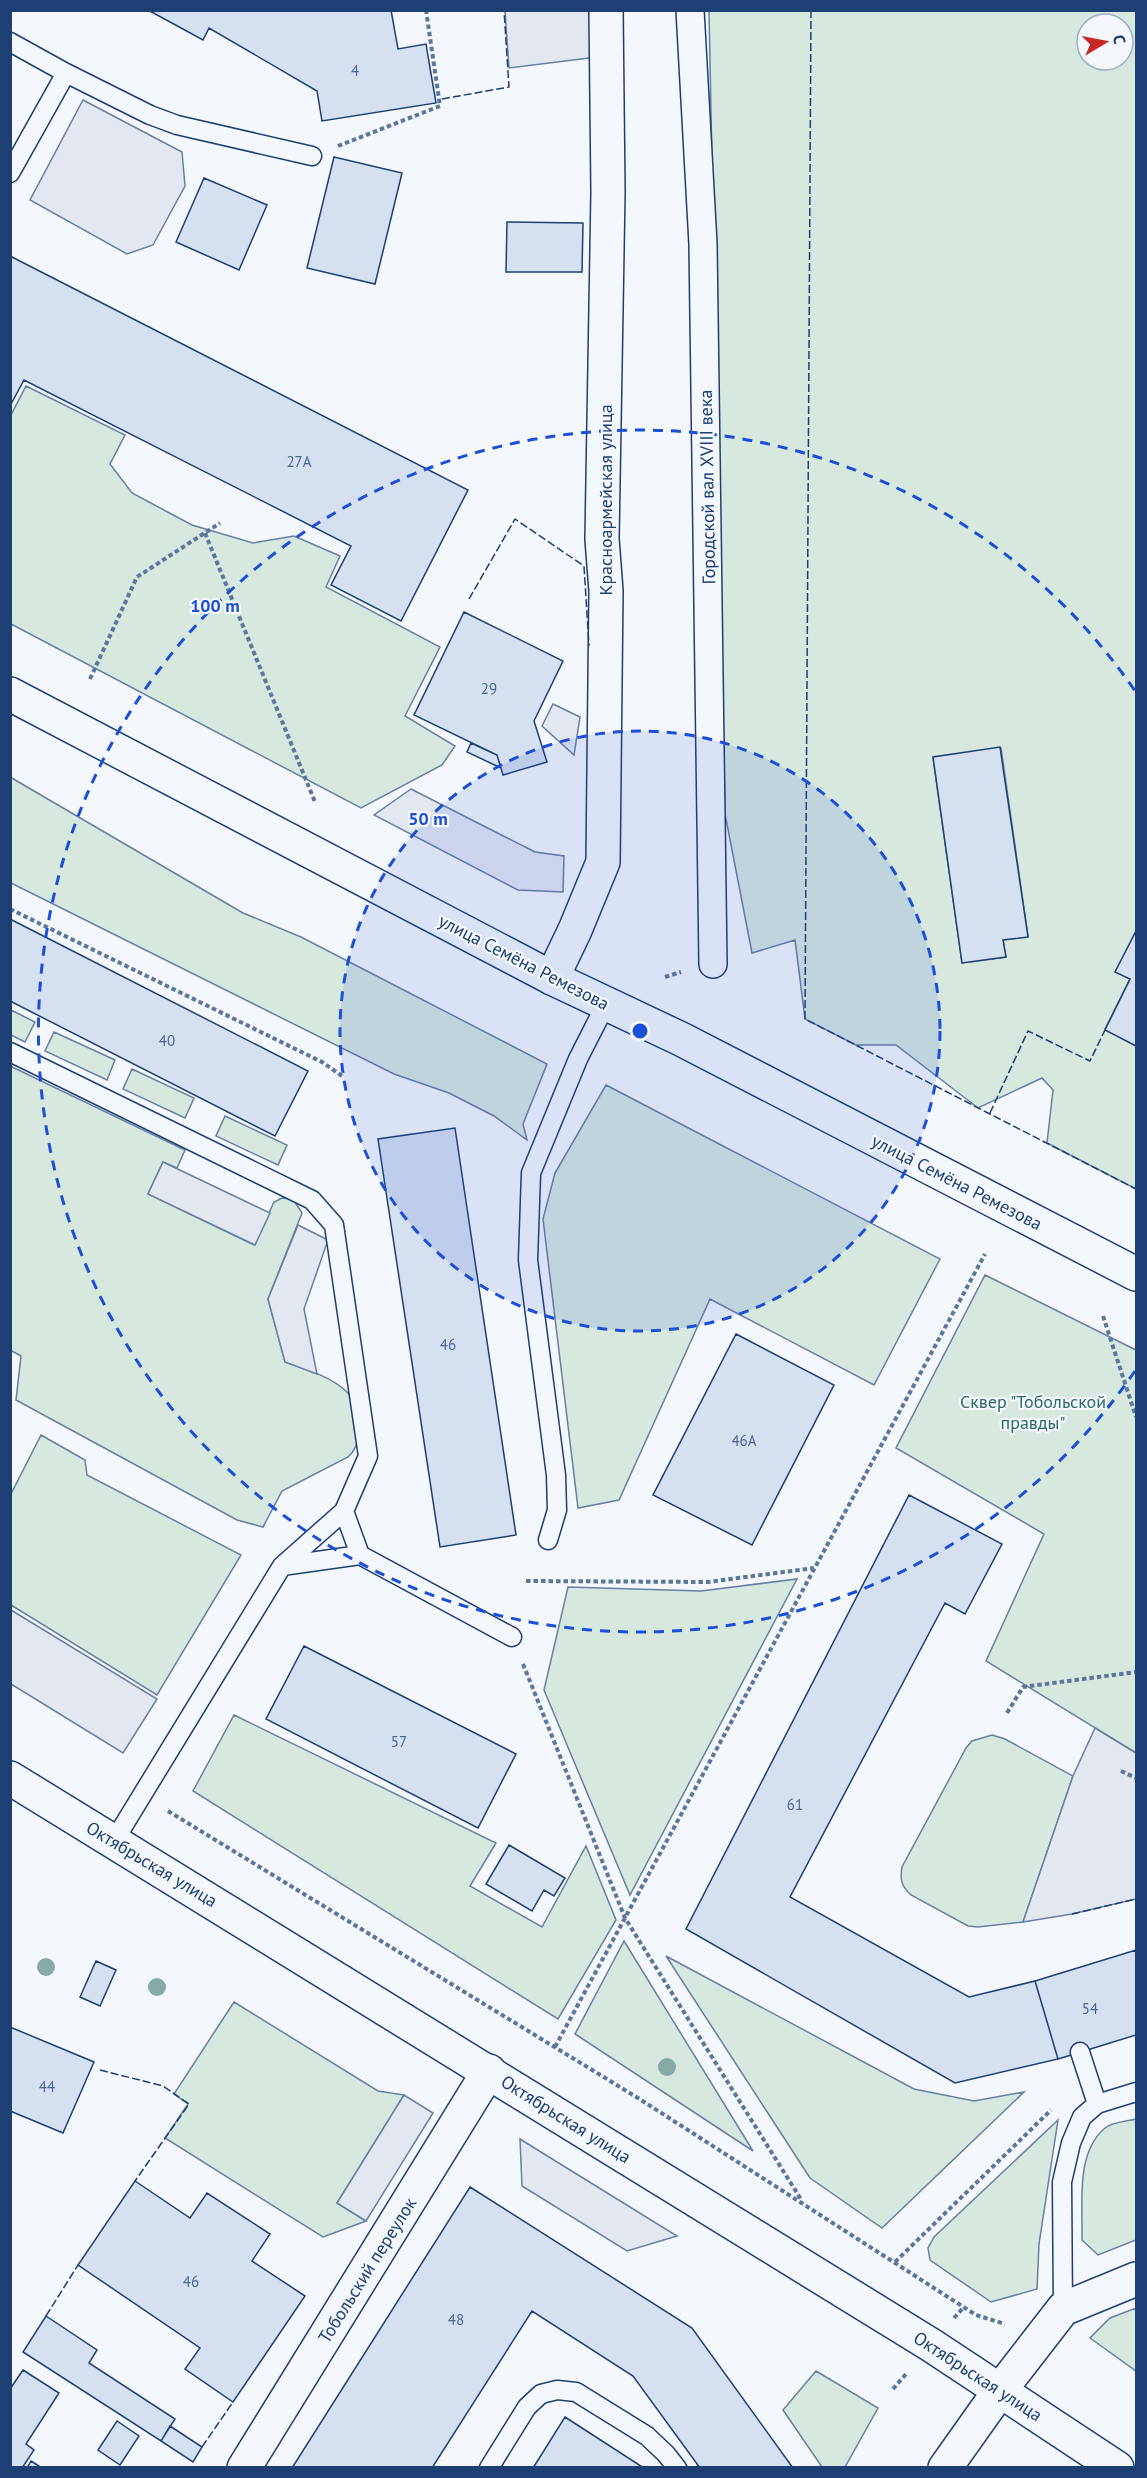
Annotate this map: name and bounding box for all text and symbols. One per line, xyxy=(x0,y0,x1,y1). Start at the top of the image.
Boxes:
north arrow xyxy=(1075,12,1135,72)
text: С xyxy=(1109,33,1130,46)
house number: 4 xyxy=(351,61,359,80)
street label: Городской вал XVIII века xyxy=(694,389,720,585)
street label: Красноармейская улица xyxy=(594,404,617,596)
house number: 27А xyxy=(286,452,312,471)
text: 100 m xyxy=(190,594,240,617)
house number: 29 xyxy=(481,679,497,698)
text: 50 m xyxy=(408,807,448,830)
street label: улица Семёна Ремезова xyxy=(435,909,613,1015)
centre of rings xyxy=(630,1021,650,1041)
house number: 40 xyxy=(159,1031,175,1050)
street label: улица Семёна Ремезова xyxy=(868,1129,1046,1235)
house number: 46 xyxy=(440,1335,456,1354)
park label: Сквер "Тобольской правды" xyxy=(960,1390,1106,1434)
house number: 46А xyxy=(731,1431,757,1450)
house number: 57 xyxy=(391,1732,407,1751)
house number: 61 xyxy=(787,1795,803,1814)
street label: Октябрьская улица xyxy=(82,1816,222,1912)
house number: 54 xyxy=(1082,1999,1098,2018)
street label: Октябрьская улица xyxy=(497,2070,635,2168)
house number: 44 xyxy=(39,2077,55,2096)
street label: Тобольский переулок xyxy=(313,2192,421,2347)
house number: 46 xyxy=(183,2272,199,2291)
house number: 48 xyxy=(448,2310,464,2329)
street label: Октябрьская улица xyxy=(909,2326,1047,2426)

